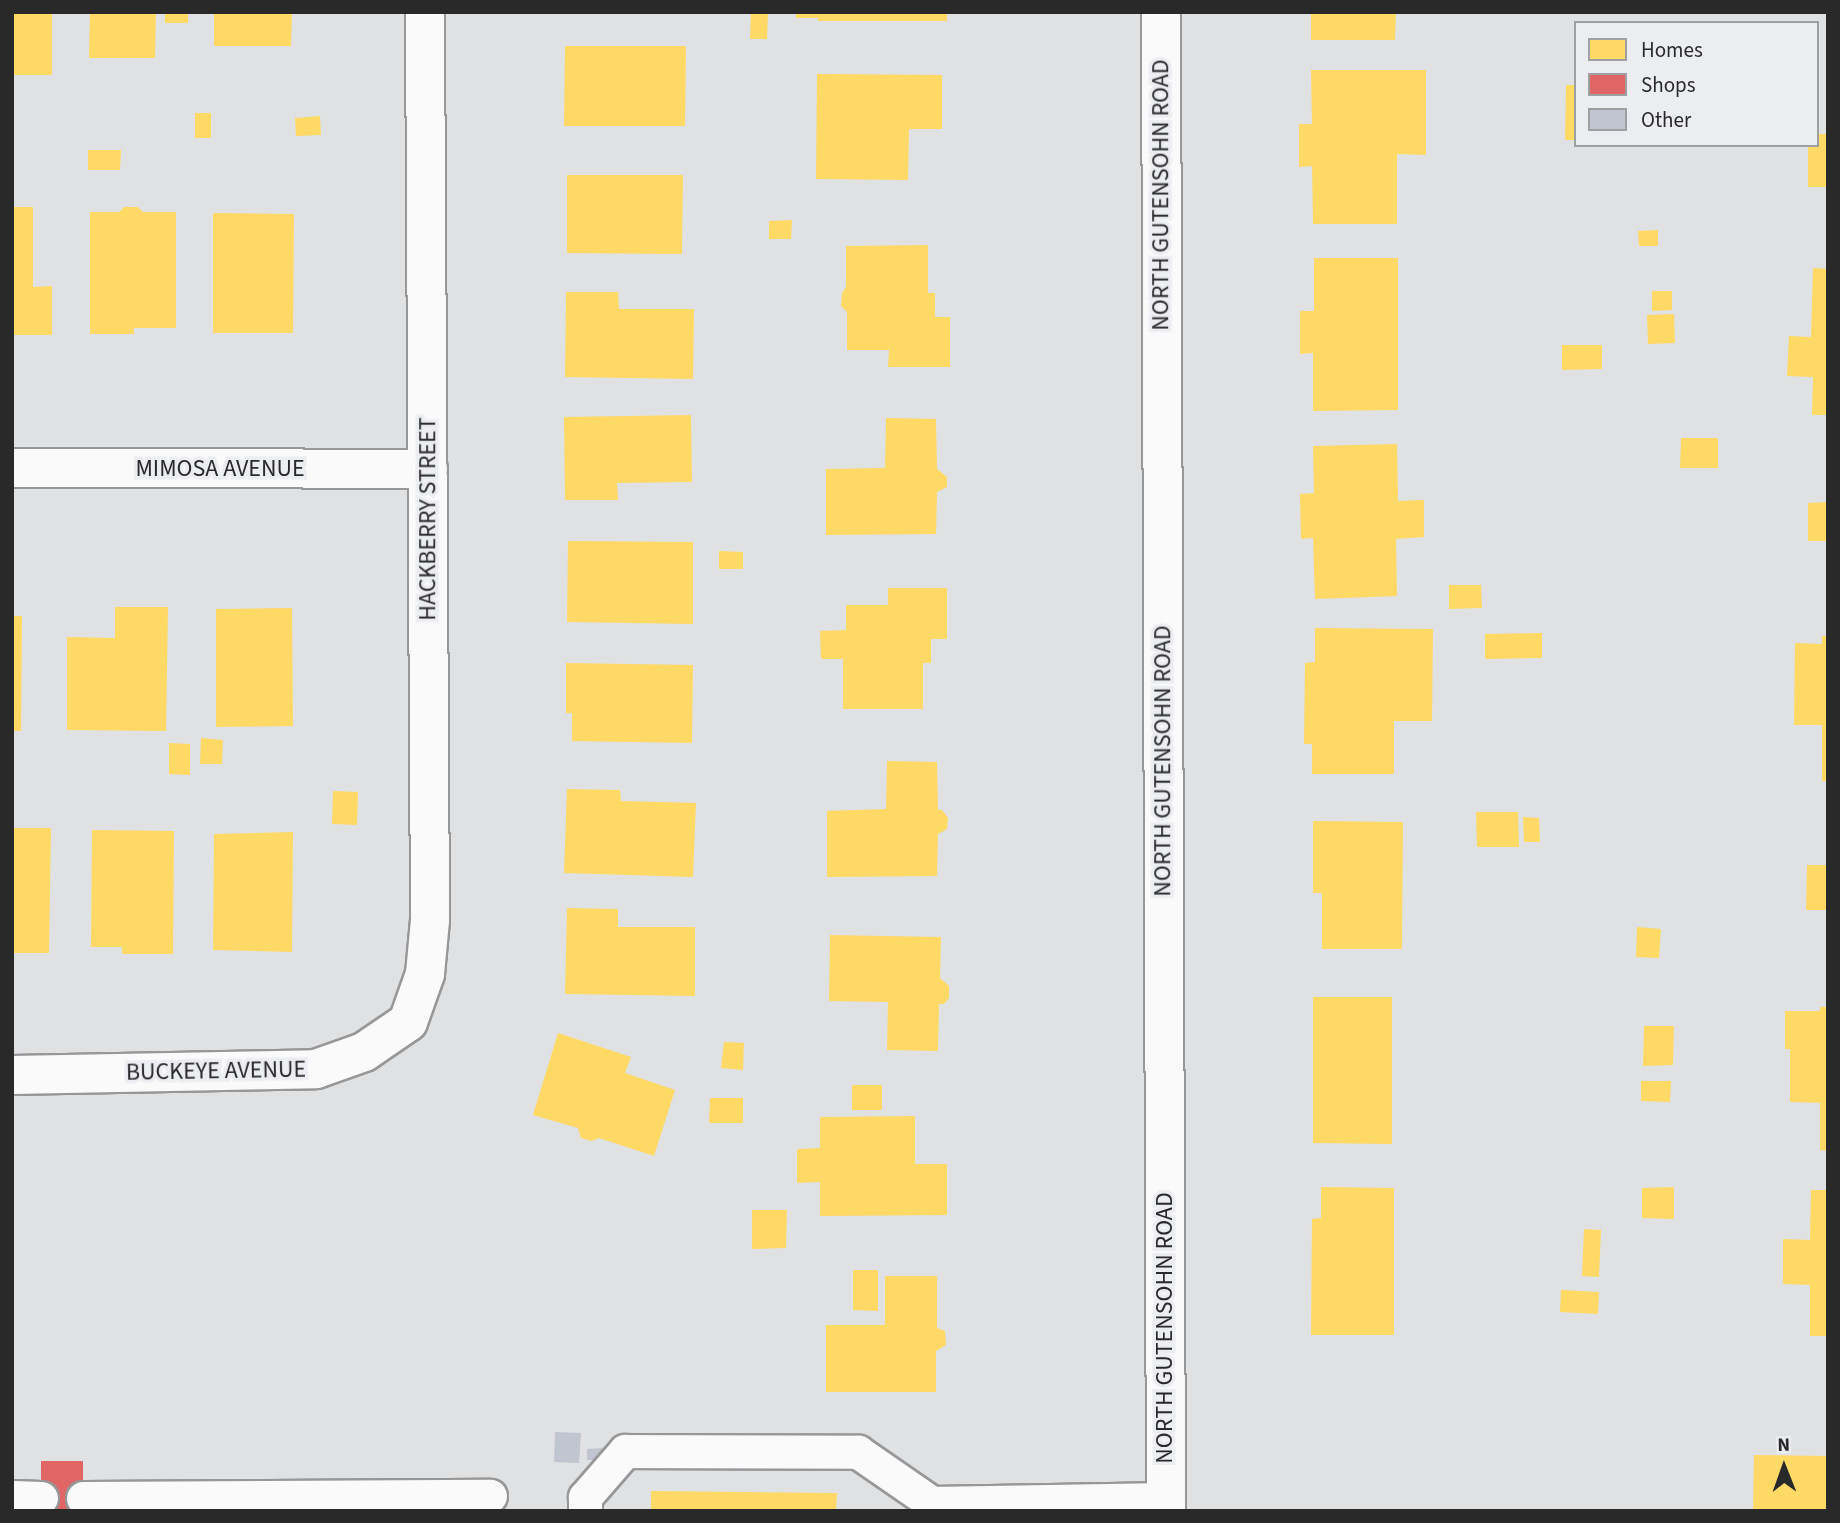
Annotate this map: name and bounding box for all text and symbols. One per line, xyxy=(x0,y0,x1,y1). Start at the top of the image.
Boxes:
legend xyxy=(1574,21,1819,147)
text: Homes xyxy=(1641,35,1703,65)
street label: NORTH GUTENSOHN ROAD xyxy=(1147,59,1175,331)
text: Shops xyxy=(1641,70,1695,100)
text: Other xyxy=(1641,105,1691,135)
street label: HACKBERRY STREET xyxy=(414,417,442,621)
street label: MIMOSA AVENUE xyxy=(135,455,305,483)
street label: NORTH GUTENSOHN ROAD xyxy=(1149,625,1177,897)
street label: BUCKEYE AVENUE xyxy=(126,1055,306,1087)
street label: NORTH GUTENSOHN ROAD xyxy=(1151,1192,1179,1464)
north arrow xyxy=(1749,1432,1819,1502)
text: N xyxy=(1777,1432,1790,1459)

